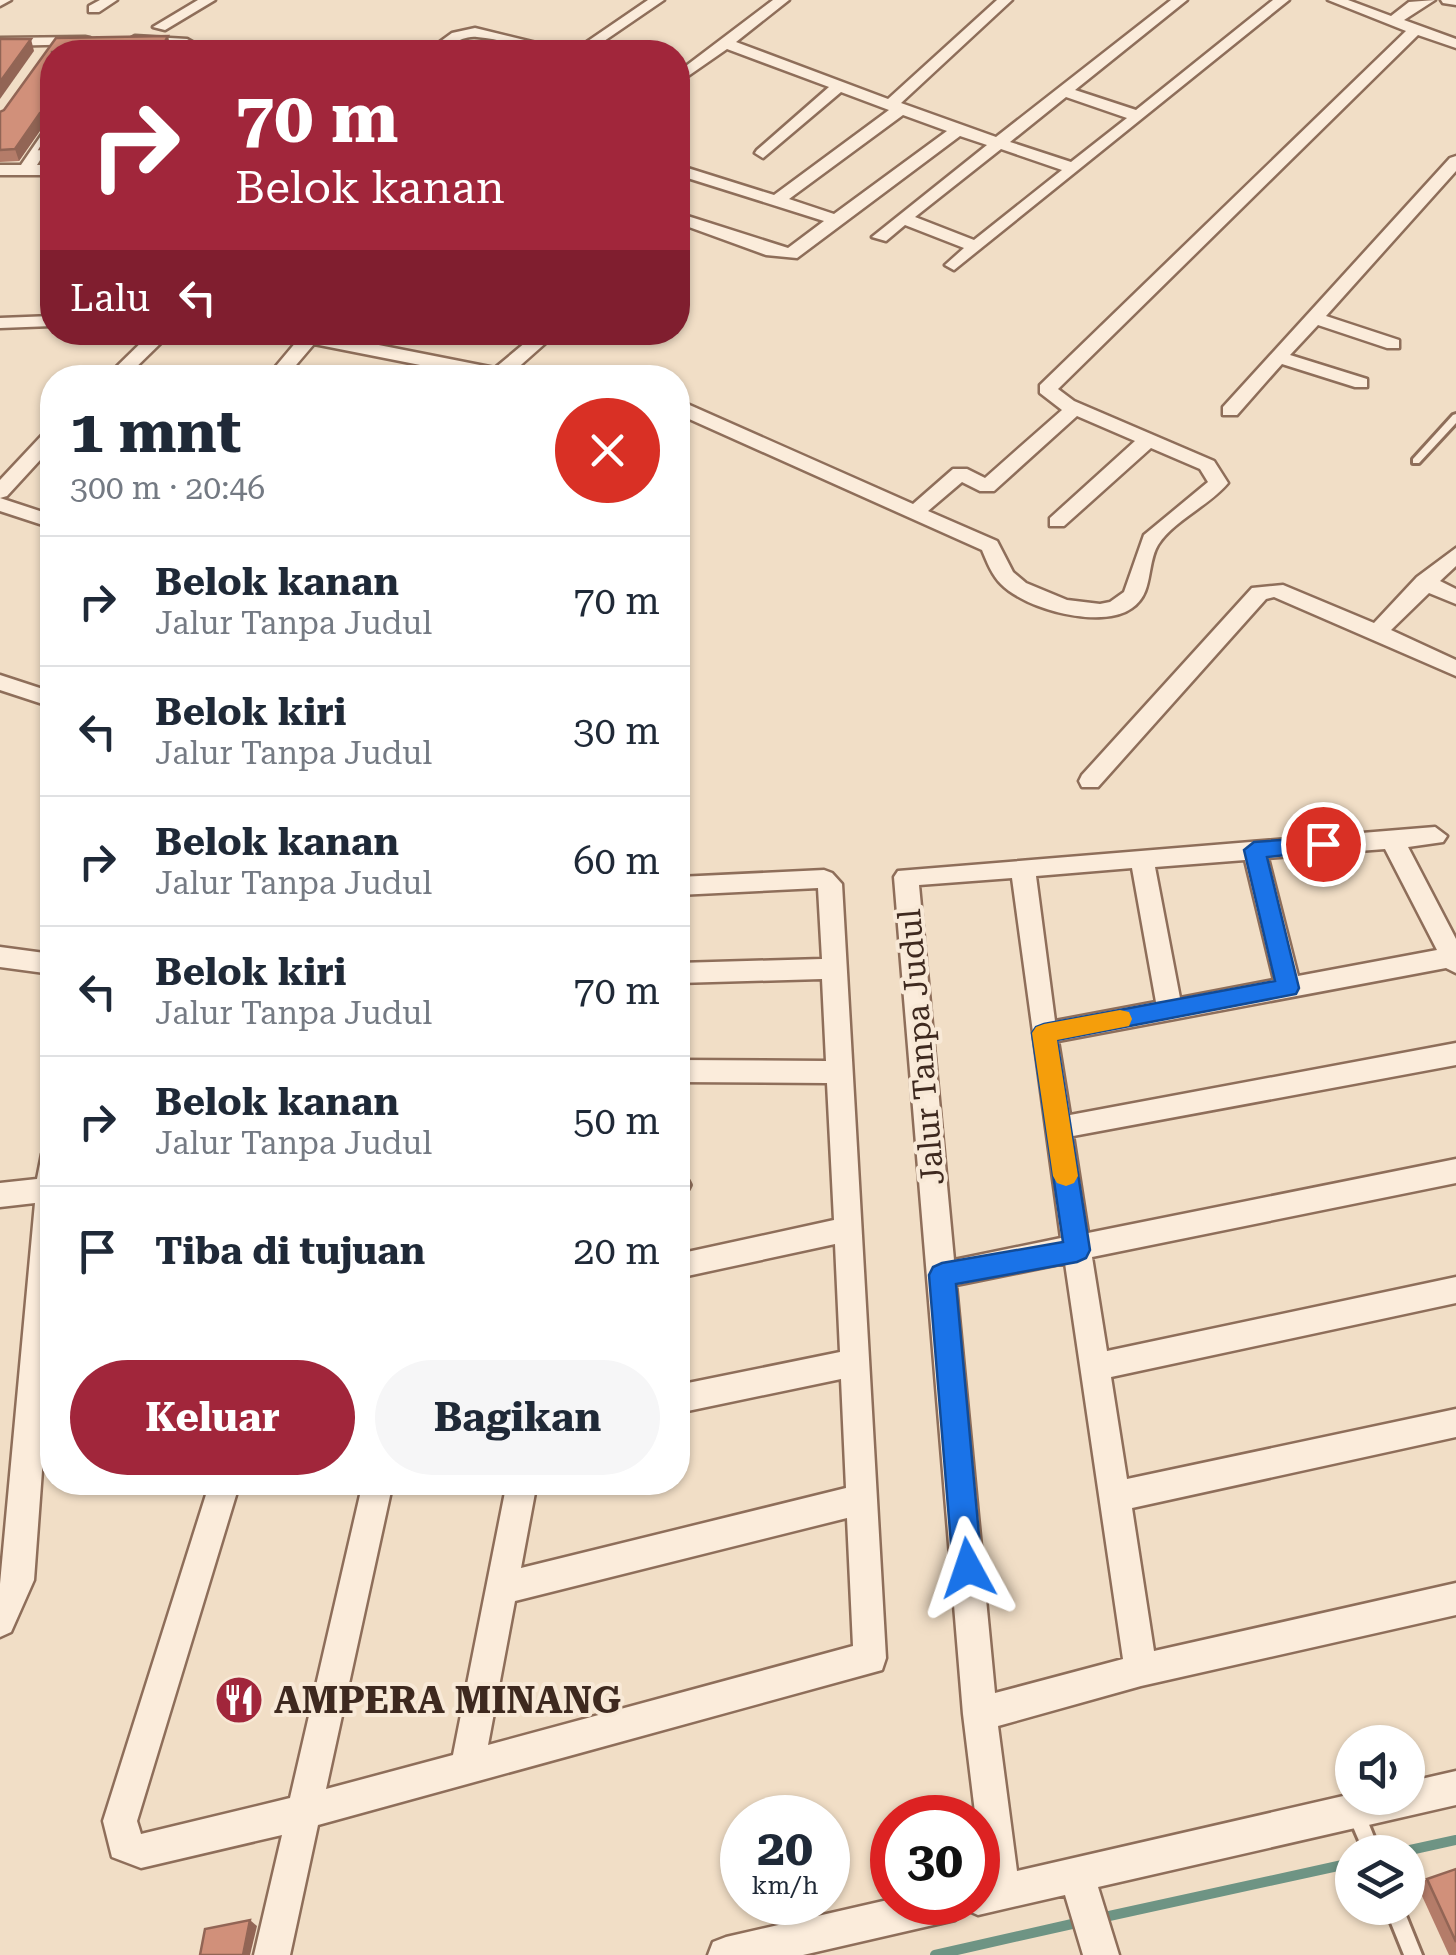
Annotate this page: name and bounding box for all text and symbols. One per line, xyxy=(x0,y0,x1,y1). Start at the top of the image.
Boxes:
text: 70 m xyxy=(235,77,399,159)
icon: right xyxy=(70,80,200,210)
text: Belok kanan xyxy=(235,161,505,214)
icon: left xyxy=(170,270,225,325)
text: Lalu xyxy=(70,276,150,320)
text: 1 mnt xyxy=(70,396,241,467)
button: close xyxy=(555,398,660,503)
text: 300 m · 20:46 xyxy=(70,469,265,507)
text: Belok kanan xyxy=(155,560,399,604)
icon: right xyxy=(70,574,125,629)
text: 70 m xyxy=(573,579,660,623)
text: Jalur Tanpa Judul xyxy=(155,604,432,642)
text: Belok kiri xyxy=(155,690,346,734)
icon: left xyxy=(70,704,125,759)
text: 30 m xyxy=(573,709,660,753)
text: Jalur Tanpa Judul xyxy=(155,734,432,772)
pin xyxy=(1281,802,1366,887)
icon: arrive xyxy=(1296,817,1351,872)
text: Belok kanan xyxy=(155,820,399,864)
icon: right xyxy=(70,834,125,889)
text: 60 m xyxy=(573,839,660,883)
text: Jalur Tanpa Judul xyxy=(155,864,432,902)
street label: Jalur Tanpa Judul xyxy=(890,907,952,1187)
text: Belok kiri xyxy=(155,950,346,994)
icon: left xyxy=(70,964,125,1019)
text: 70 m xyxy=(573,969,660,1013)
text: Jalur Tanpa Judul xyxy=(155,994,432,1032)
text: Belok kanan xyxy=(155,1080,399,1124)
icon: right xyxy=(70,1094,125,1149)
text: 50 m xyxy=(573,1099,660,1143)
text: Jalur Tanpa Judul xyxy=(155,1124,432,1162)
icon: arrive xyxy=(70,1224,125,1279)
text: Tiba di tujuan xyxy=(155,1229,425,1273)
text: 20 m xyxy=(573,1229,660,1273)
button: Keluar xyxy=(70,1360,355,1475)
button: Bagikan xyxy=(375,1360,660,1475)
position arrow xyxy=(916,1516,1020,1620)
restaurant icon: AMPERA MINANG xyxy=(213,1674,265,1726)
place label: AMPERA MINANG xyxy=(274,1678,621,1722)
map controls xyxy=(1335,1725,1425,1925)
button: sound xyxy=(1335,1725,1425,1815)
speed limit sign: 30 xyxy=(870,1795,1000,1925)
text: 20 xyxy=(757,1819,813,1877)
button: layers xyxy=(1335,1835,1425,1925)
text: km/h xyxy=(752,1871,818,1900)

